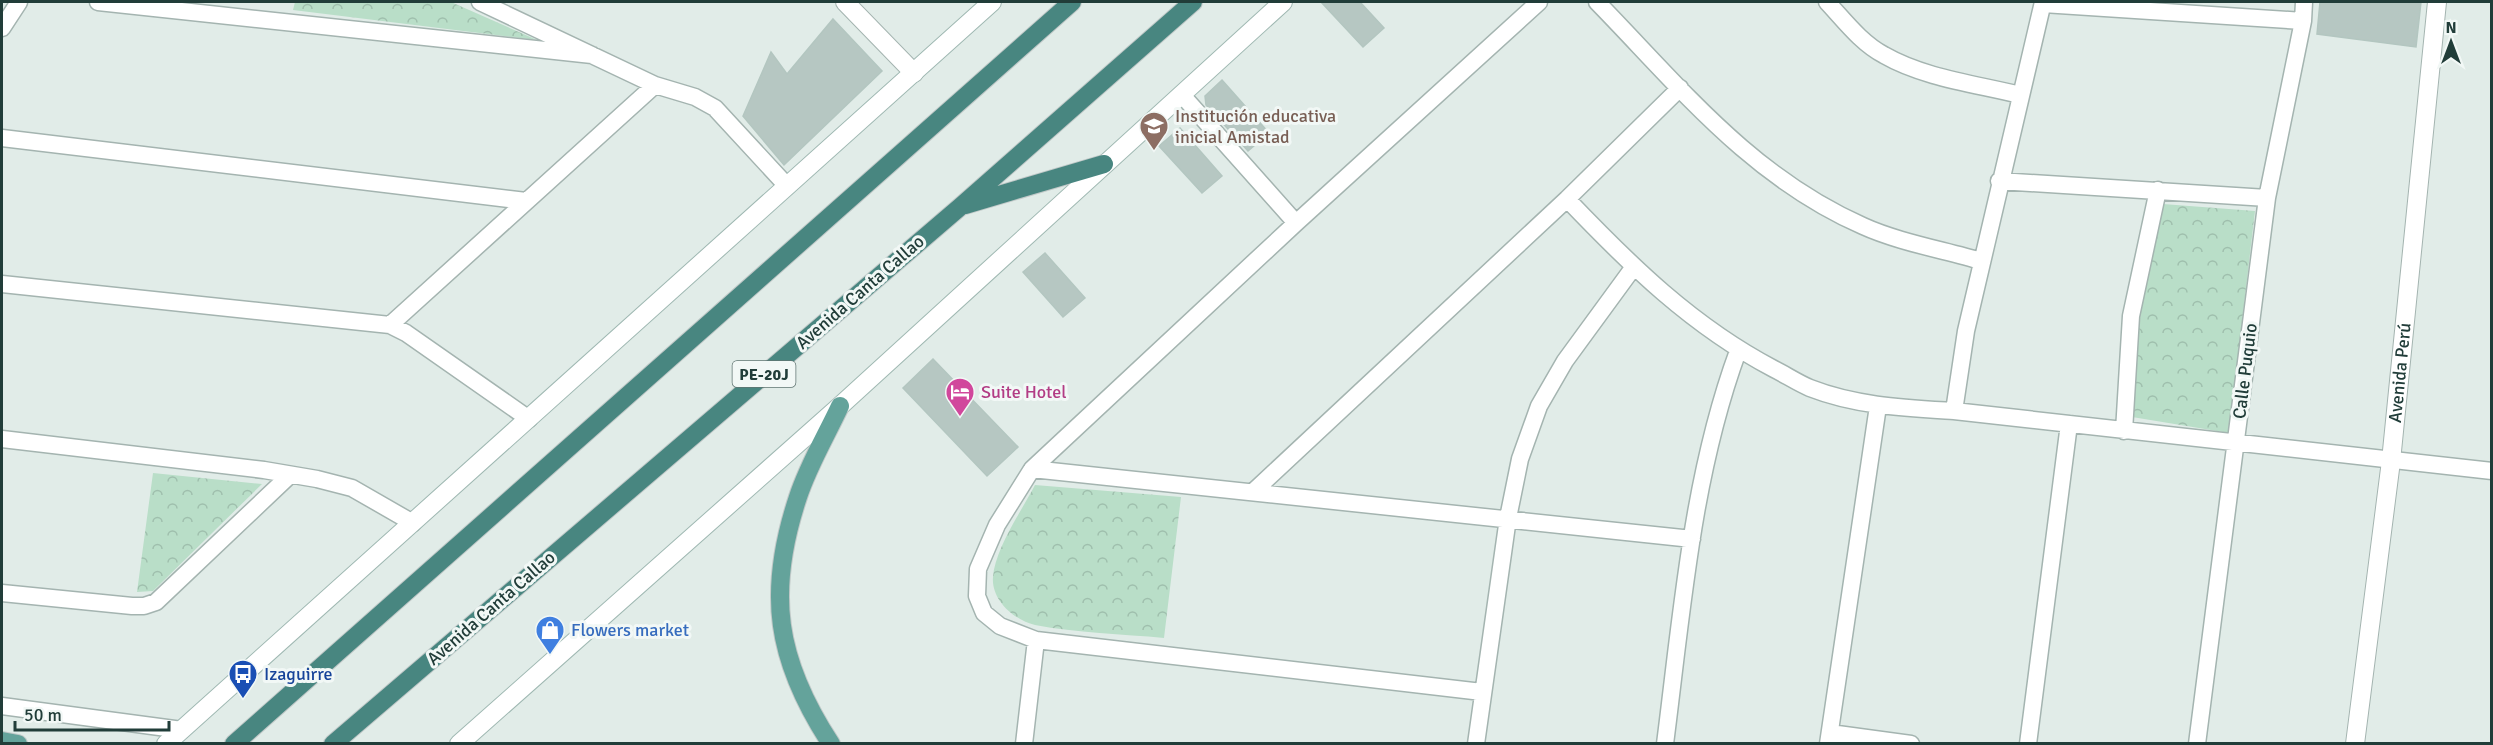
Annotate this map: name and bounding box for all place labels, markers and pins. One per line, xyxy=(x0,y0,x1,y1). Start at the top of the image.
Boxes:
place label: Institución educativa inicial Amistad xyxy=(1175,105,1336,148)
school or university icon: Institución educativa inicial Amistad xyxy=(1138,110,1170,152)
hotel icon: Suite Hotel xyxy=(944,376,976,418)
place label: Suite Hotel xyxy=(981,381,1066,403)
shop icon: Flowers market xyxy=(534,614,566,656)
place label: Flowers market xyxy=(571,619,689,641)
bus stop icon: Izaguirre xyxy=(227,658,259,700)
place label: Izaguirre xyxy=(264,663,332,685)

